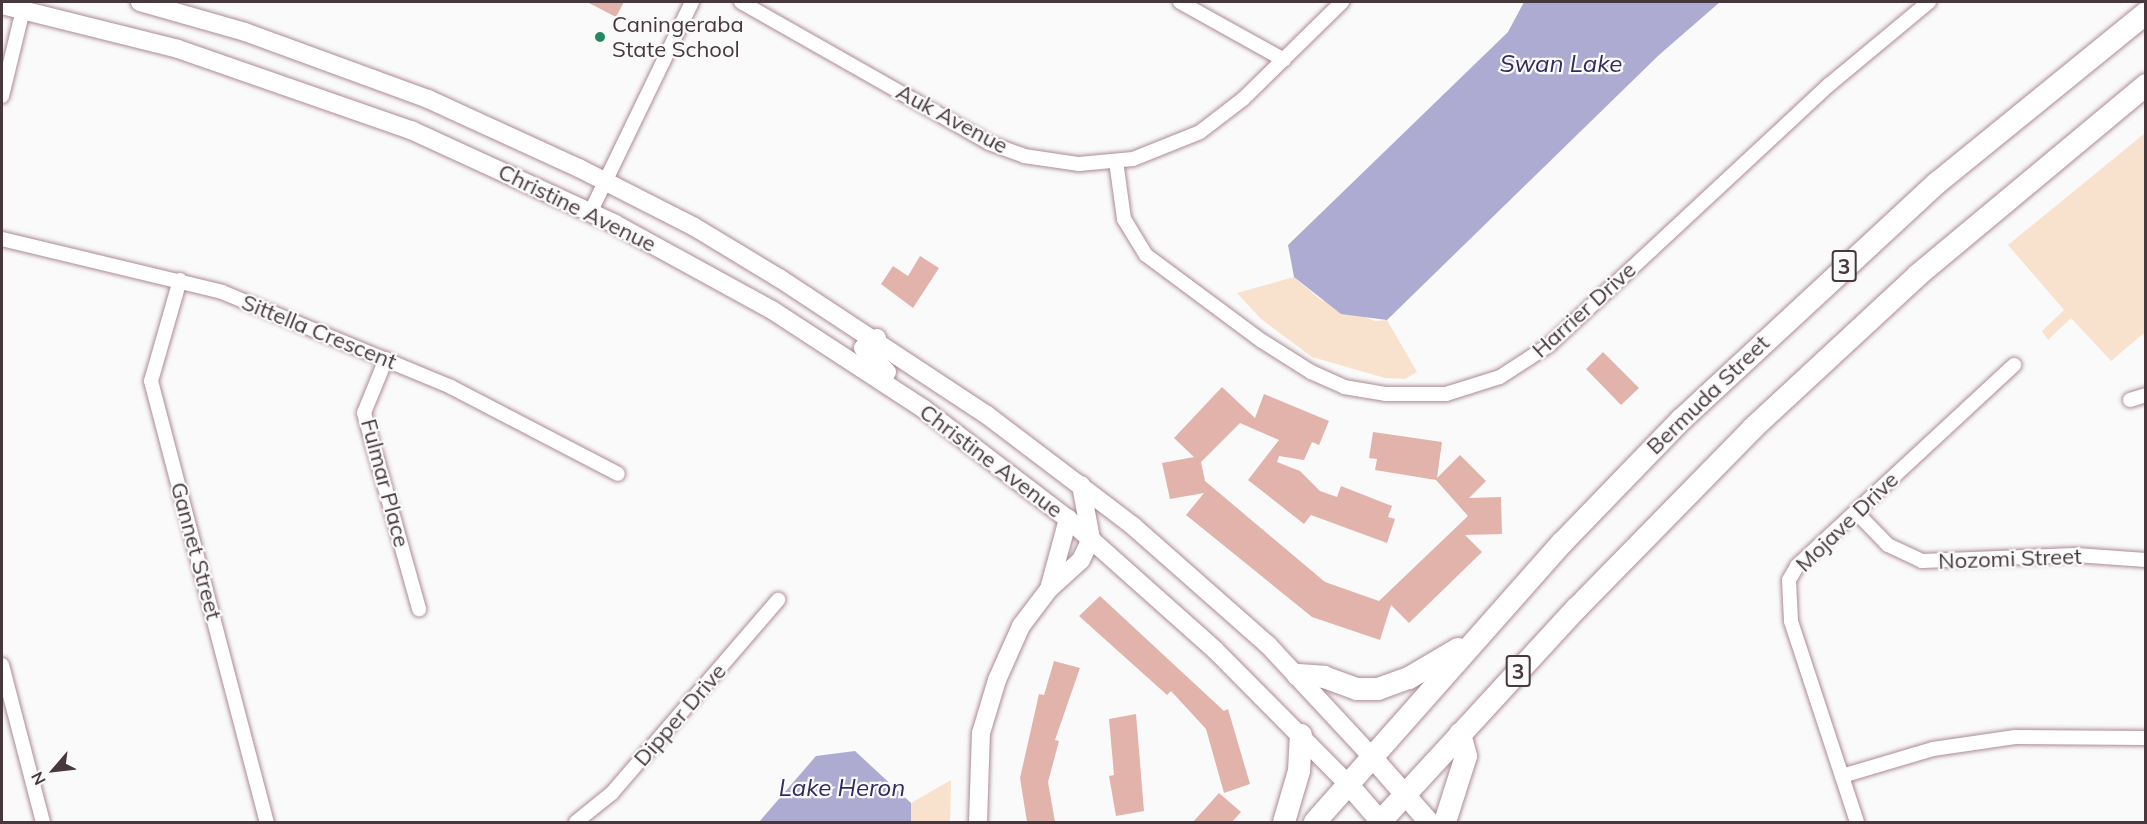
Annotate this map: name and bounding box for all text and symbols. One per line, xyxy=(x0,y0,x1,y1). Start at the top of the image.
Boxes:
place label: Caningeraba State School xyxy=(612,11,744,62)
marker: Caningeraba State School xyxy=(593,30,607,44)
water label: Swan Lake xyxy=(1500,50,1622,78)
street label: Auk Avenue xyxy=(892,79,1012,159)
street label: Christine Avenue xyxy=(494,158,660,258)
road number: 3 xyxy=(1830,248,1858,284)
street label: Harrier Drive xyxy=(1527,257,1641,363)
street label: Sittella Crescent xyxy=(238,289,400,375)
street label: Bermuda Street xyxy=(1641,330,1775,460)
street label: Christine Avenue xyxy=(914,399,1068,523)
street label: Fulmar Place xyxy=(355,416,415,550)
street label: Mojave Drive xyxy=(1790,467,1904,577)
street label: Gannet Street xyxy=(165,479,227,623)
street label: Nozomi Street xyxy=(1938,543,2082,575)
road number: 3 xyxy=(1504,653,1532,689)
street label: Dipper Drive xyxy=(628,658,732,772)
north arrow xyxy=(24,740,84,800)
text: N xyxy=(26,768,50,788)
water label: Lake Heron xyxy=(779,774,905,802)

